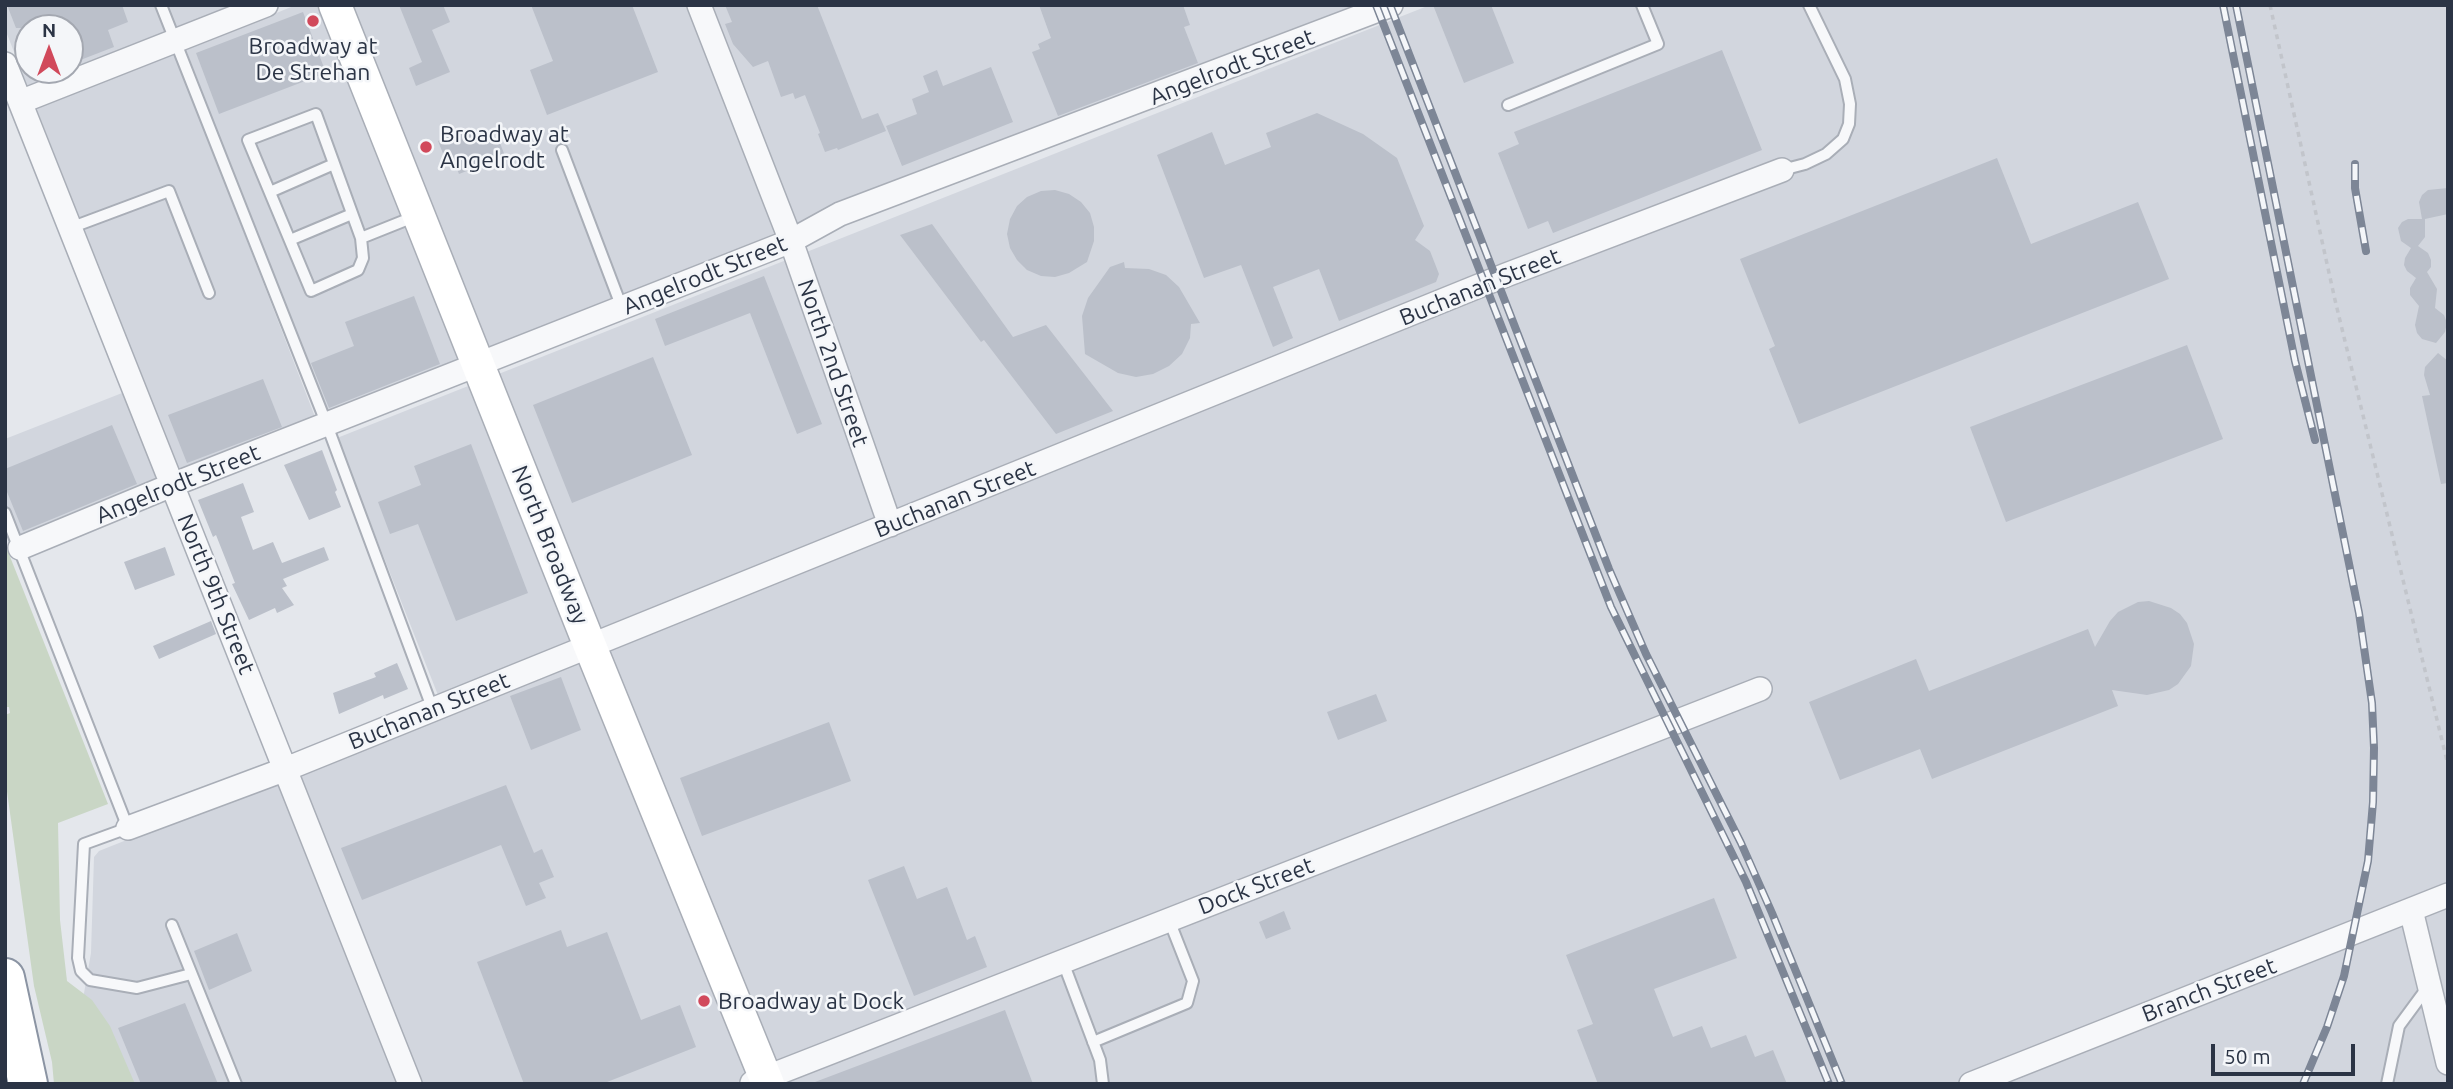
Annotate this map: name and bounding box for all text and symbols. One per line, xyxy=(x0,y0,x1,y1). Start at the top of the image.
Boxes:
marker: Broadway at De Strehan xyxy=(305,13,321,29)
north arrow xyxy=(14,14,84,84)
text: N xyxy=(42,19,56,41)
street label: Angelrodt Street xyxy=(1146,23,1318,111)
place label: Broadway at De Strehan xyxy=(249,32,377,86)
place label: Broadway at Angelrodt xyxy=(440,120,569,174)
marker: Broadway at Angelrodt xyxy=(418,139,434,155)
street label: Angelrodt Street xyxy=(619,230,791,320)
street label: Buchanan Street xyxy=(1396,242,1564,332)
street label: North 2nd Street xyxy=(791,276,875,450)
street label: Angelrodt Street xyxy=(92,439,264,529)
street label: Buchanan Street xyxy=(871,454,1039,544)
street label: North Broadway xyxy=(506,462,594,628)
street label: North 9th Street xyxy=(171,510,261,678)
street label: Buchanan Street xyxy=(345,666,513,756)
street label: Dock Street xyxy=(1194,851,1318,921)
street label: Branch Street xyxy=(2138,952,2280,1028)
place label: Broadway at Dock xyxy=(718,987,904,1015)
marker: Broadway at Dock xyxy=(696,993,712,1009)
scale bar xyxy=(2215,1030,2358,1074)
text: 50 m xyxy=(2224,1044,2271,1068)

